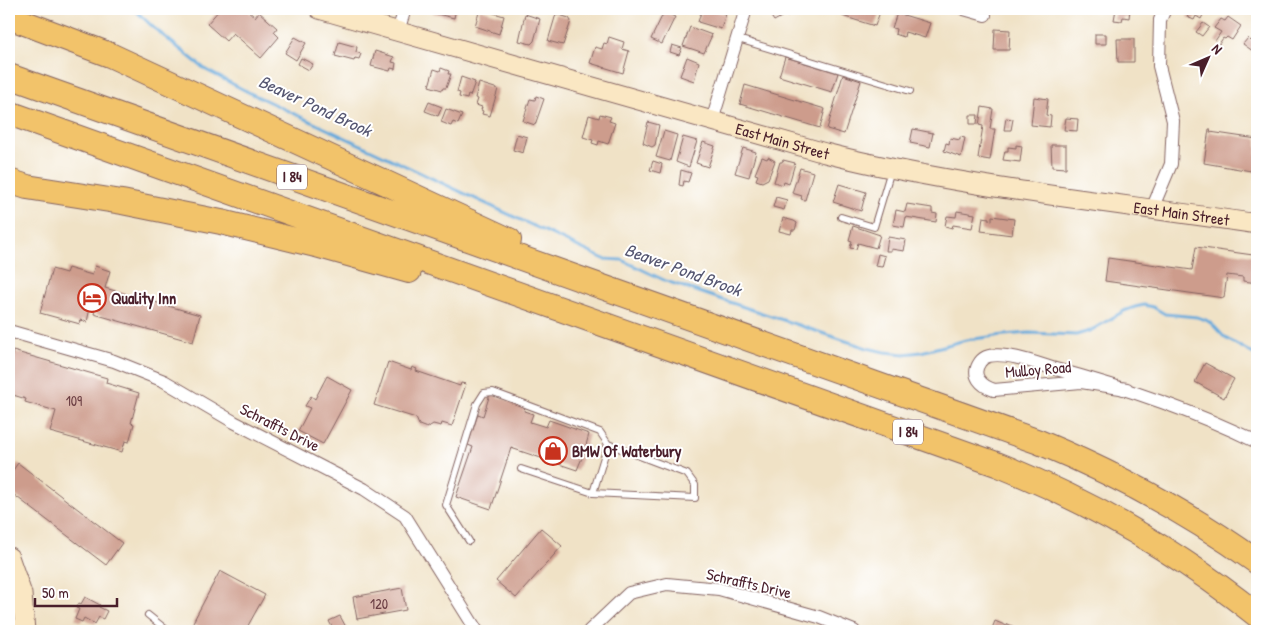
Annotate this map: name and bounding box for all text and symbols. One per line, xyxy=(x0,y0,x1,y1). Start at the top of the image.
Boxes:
north arrow xyxy=(1184,32,1234,82)
text: N xyxy=(1208,39,1227,58)
water label: Beaver Pond Brook xyxy=(255,68,377,143)
street label: East Main Street xyxy=(733,117,832,165)
road number: I 84 xyxy=(277,164,307,190)
street label: East Main Street xyxy=(1132,196,1231,231)
water label: Beaver Pond Brook xyxy=(622,237,746,303)
hotel icon: Quality Inn xyxy=(77,283,107,313)
place label: Quality Inn xyxy=(111,287,176,310)
street label: Mulloy Road xyxy=(1004,355,1072,383)
house number: 109 xyxy=(66,391,82,410)
street label: Schraffts Drive xyxy=(236,398,324,457)
road number: I 84 xyxy=(893,420,923,444)
shop icon: BMW Of Waterbury xyxy=(538,436,568,466)
place label: BMW Of Waterbury xyxy=(572,440,682,463)
street label: Schraffts Drive xyxy=(704,563,794,604)
scale bar xyxy=(35,575,118,607)
text: 50 m xyxy=(42,582,69,603)
house number: 120 xyxy=(370,594,388,613)

